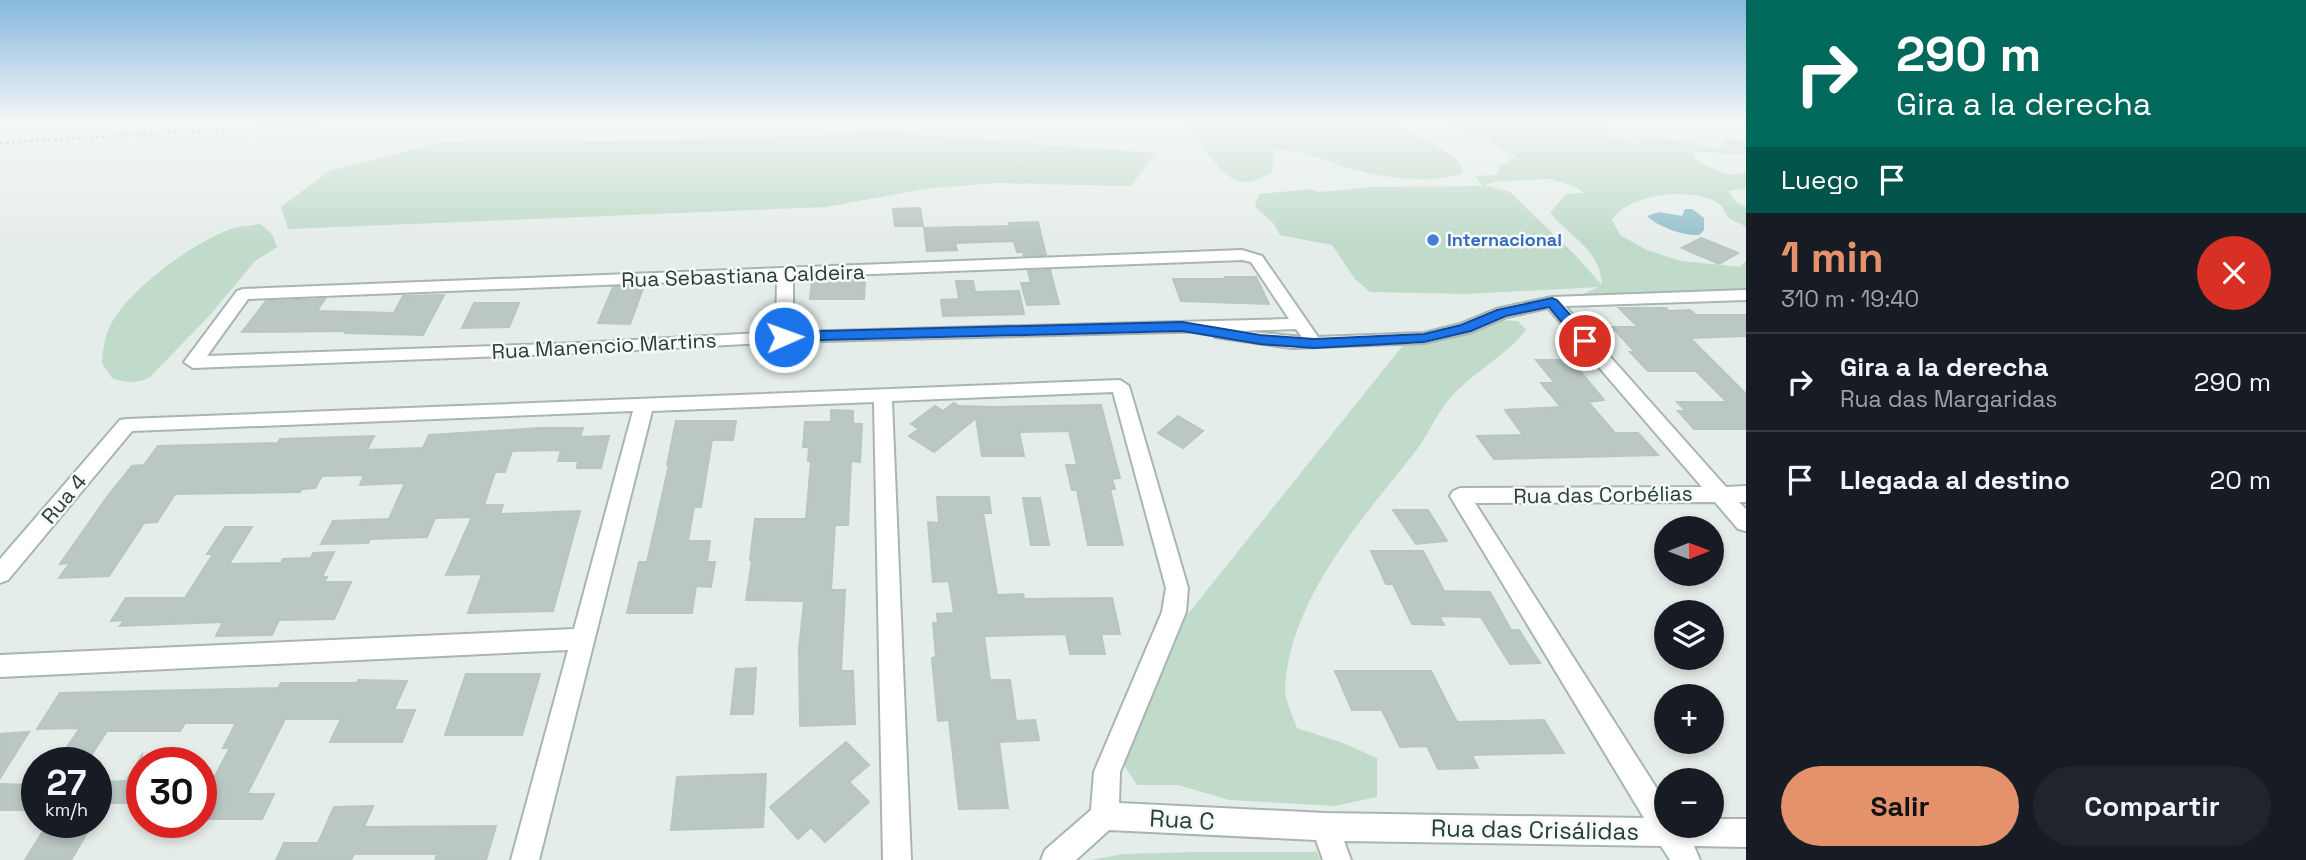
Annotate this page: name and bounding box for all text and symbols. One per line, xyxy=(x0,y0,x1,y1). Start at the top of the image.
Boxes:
text: 290 m xyxy=(1896,23,2041,85)
icon: right xyxy=(1781,28,1872,119)
text: Gira a la derecha xyxy=(1896,84,2151,124)
icon: arrive xyxy=(1873,161,1911,199)
text: Luego xyxy=(1781,163,1859,197)
place label: Internacional xyxy=(1447,228,1562,251)
text: 1 min xyxy=(1781,231,1884,284)
marker: Internacional xyxy=(1425,232,1441,248)
button: close xyxy=(2197,236,2271,310)
street label: Rua Sebastiana Caldeira xyxy=(621,258,865,293)
text: 310 m · 19:40 xyxy=(1781,284,1919,314)
position arrow xyxy=(747,300,821,374)
pin xyxy=(1555,311,1615,371)
icon: arrive xyxy=(1566,322,1604,360)
street label: Rua Manencio Martins xyxy=(491,326,717,365)
text: Gira a la derecha xyxy=(1840,350,2049,384)
icon: right xyxy=(1781,363,1819,401)
text: 290 m xyxy=(2194,365,2271,399)
text: Rua das Margaridas xyxy=(1840,384,2057,414)
icon: arrive xyxy=(1781,461,1819,499)
text: Llegada al destino xyxy=(1840,463,2070,497)
text: 20 m xyxy=(2210,463,2271,497)
street label: Rua 4 xyxy=(35,468,92,529)
street label: Rua das Corbélias xyxy=(1513,479,1693,510)
north arrow xyxy=(1654,516,1724,586)
map controls xyxy=(1654,516,1724,838)
button: layers xyxy=(1654,600,1724,670)
button: + xyxy=(1654,684,1724,754)
speed limit sign: 30 xyxy=(126,747,217,838)
text: 27 xyxy=(47,761,86,805)
button: Salir xyxy=(1781,766,2019,846)
button: Compartir xyxy=(2033,766,2271,846)
button: − xyxy=(1654,768,1724,838)
text: km/h xyxy=(45,798,88,821)
street label: Rua C xyxy=(1149,802,1215,837)
street label: Rua das Crisálidas xyxy=(1431,812,1639,847)

